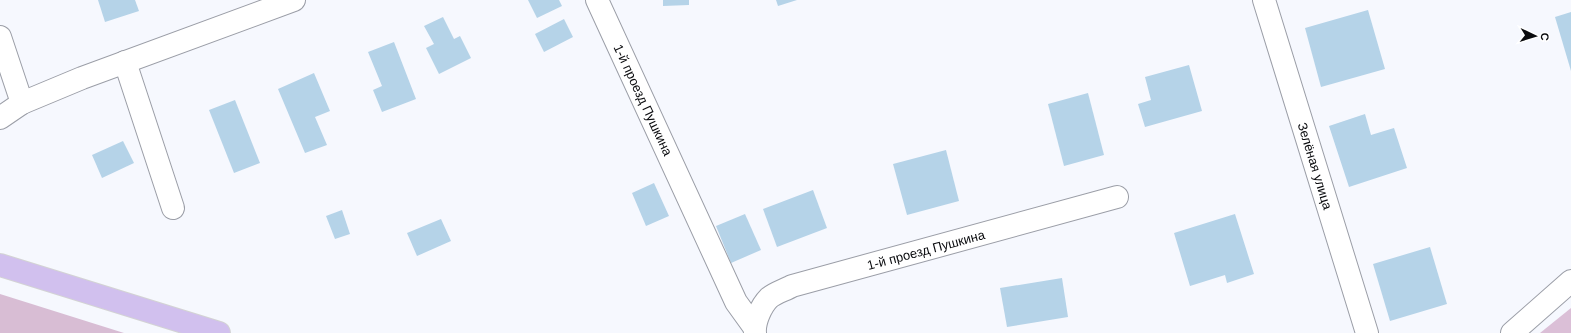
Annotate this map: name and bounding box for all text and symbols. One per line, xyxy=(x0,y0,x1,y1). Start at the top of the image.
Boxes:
north arrow xyxy=(1515,16,1555,56)
text: С xyxy=(1539,32,1551,41)
street label: 1-й проезд Пушкина xyxy=(611,42,676,159)
street label: Зелёная улица xyxy=(1295,121,1336,212)
street label: 1-й проезд Пушкина xyxy=(865,227,987,273)

